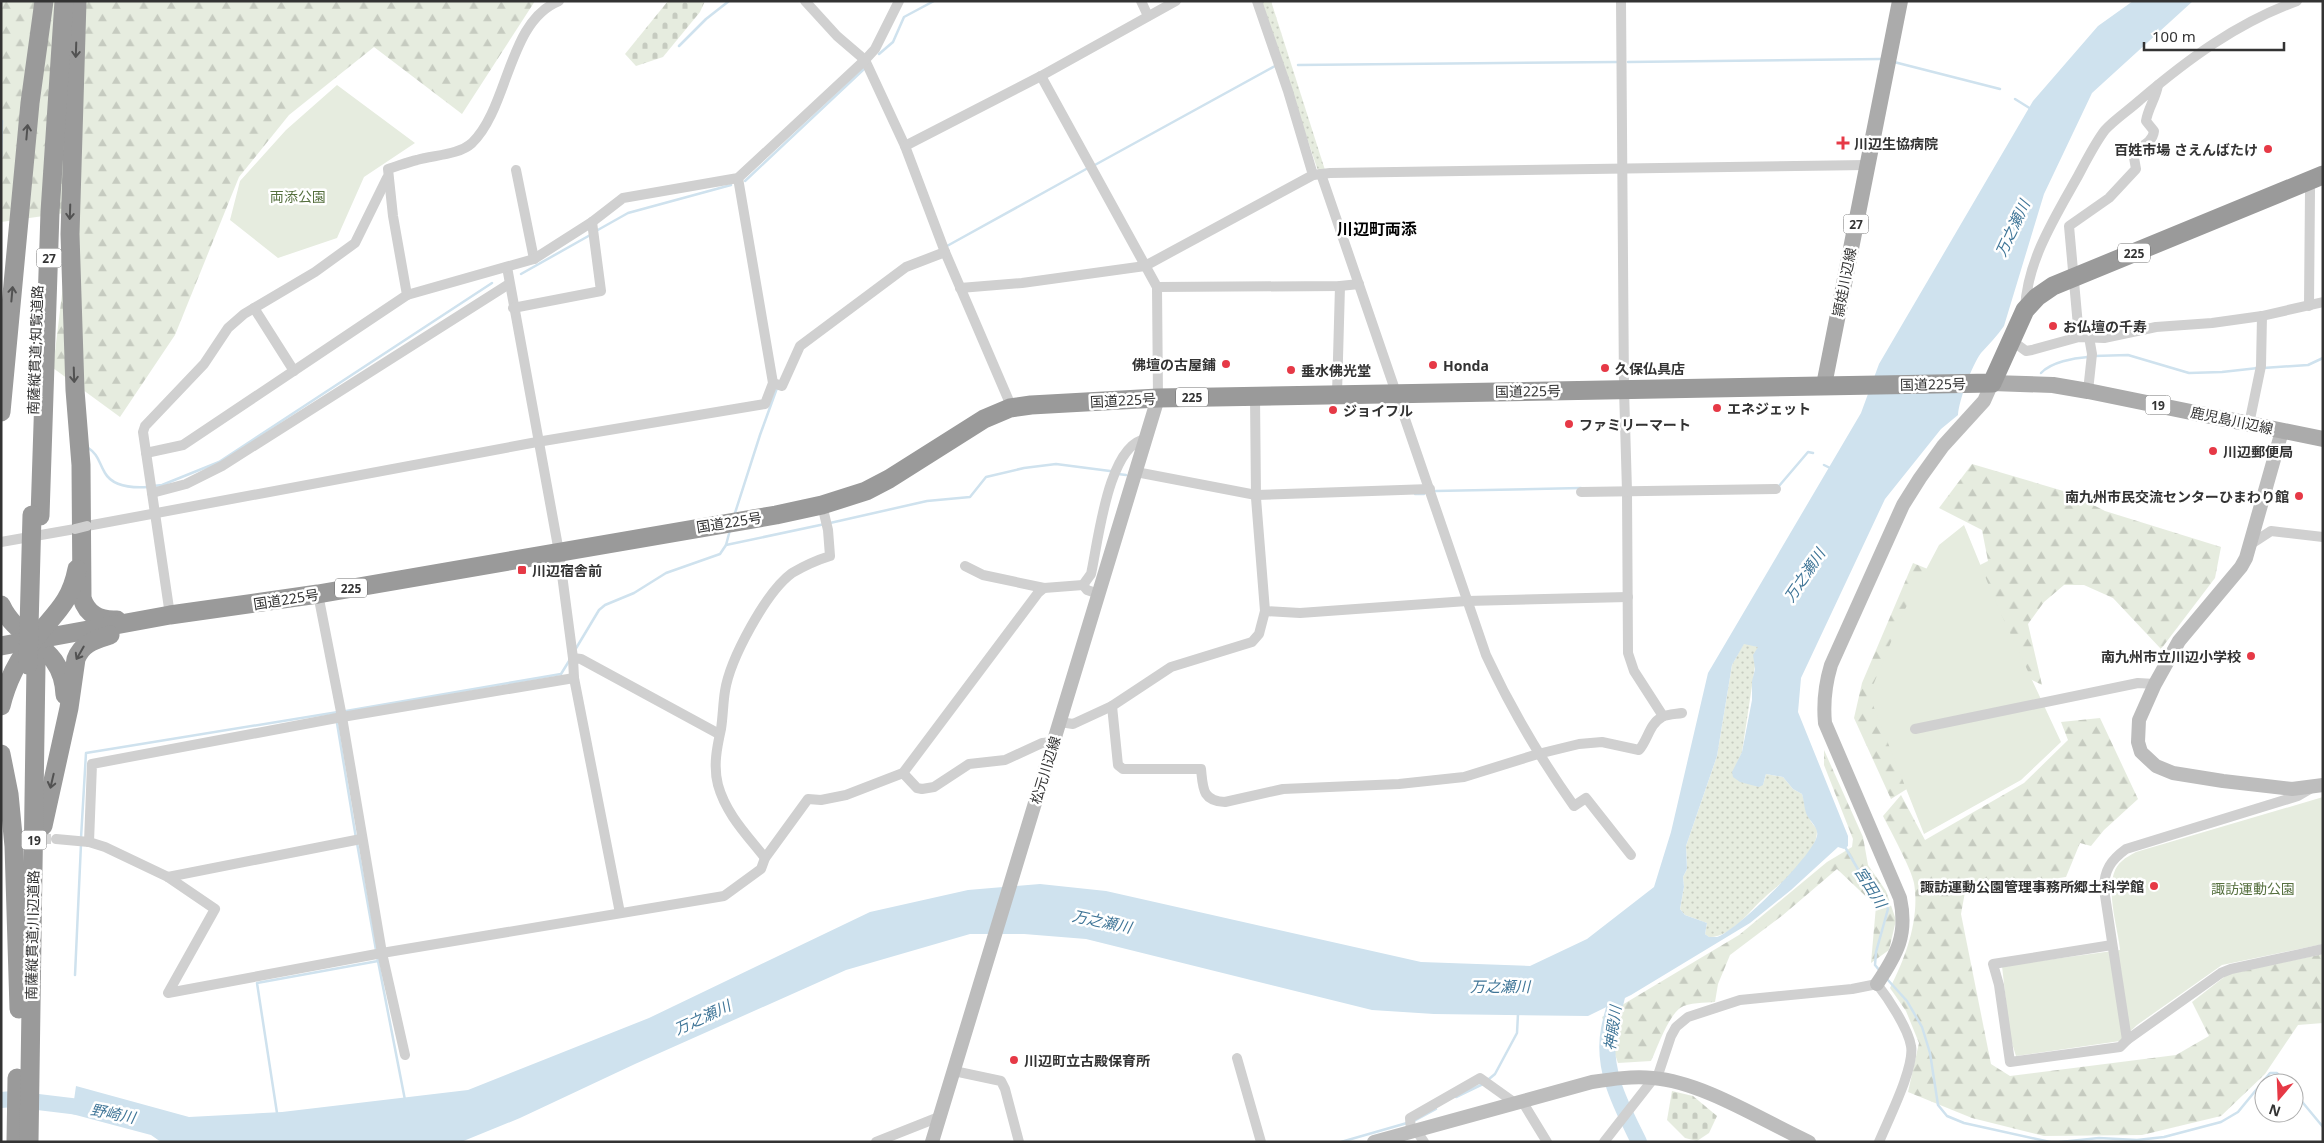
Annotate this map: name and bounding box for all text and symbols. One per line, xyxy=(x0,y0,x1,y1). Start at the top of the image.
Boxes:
scale bar xyxy=(2144,20,2284,52)
text: 100 m xyxy=(2152,26,2196,46)
one-way arrow xyxy=(71,42,81,58)
one-way arrow xyxy=(23,124,32,140)
place label: 川辺生協病院 xyxy=(1854,134,1938,153)
marker: 川辺生協病院 xyxy=(1836,136,1850,150)
place label: 百姓市場 さえんばたけ xyxy=(2114,140,2258,159)
marker: 百姓市場 さえんばたけ xyxy=(2262,143,2274,155)
park label: 両添公園 xyxy=(270,187,326,206)
water label: 万之瀬川 xyxy=(1990,195,2035,259)
one-way arrow xyxy=(66,204,75,220)
road number: 27 xyxy=(1844,214,1868,233)
district label: 川辺町両添 xyxy=(1337,218,1417,240)
road number: 225 xyxy=(2118,244,2150,262)
street label: 頴娃川辺線 xyxy=(1828,246,1860,318)
road number: 27 xyxy=(36,248,62,268)
street label: 南薩縦貫道;知覧道路 xyxy=(23,285,47,415)
one-way arrow xyxy=(7,286,17,302)
place label: お仏壇の千寿 xyxy=(2063,317,2147,336)
marker: お仏壇の千寿 xyxy=(2047,320,2059,332)
place label: 佛壇の古屋鋪 xyxy=(1132,355,1216,374)
place label: Honda xyxy=(1443,356,1489,375)
marker: 佛壇の古屋鋪 xyxy=(1220,358,1232,370)
marker: Honda xyxy=(1427,359,1439,371)
place label: 久保仏具店 xyxy=(1615,359,1685,378)
place label: 垂水佛光堂 xyxy=(1301,361,1371,380)
marker: 久保仏具店 xyxy=(1599,362,1611,374)
marker: 垂水佛光堂 xyxy=(1285,364,1297,376)
one-way arrow xyxy=(70,367,79,383)
street label: 国道225号 xyxy=(1900,374,1966,394)
street label: 国道225号 xyxy=(1495,381,1561,401)
road number: 225 xyxy=(1176,388,1208,407)
street label: 国道225号 xyxy=(1090,389,1156,411)
road number: 19 xyxy=(2146,396,2170,414)
place label: エネジェット xyxy=(1727,399,1811,418)
place label: ジョイフル xyxy=(1343,401,1413,420)
marker: エネジェット xyxy=(1711,402,1723,414)
street label: 鹿児島川辺線 xyxy=(2189,402,2275,438)
marker: ジョイフル xyxy=(1327,404,1339,416)
place label: ファミリーマート xyxy=(1579,415,1691,434)
marker: ファミリーマート xyxy=(1563,418,1575,430)
place label: 川辺郵便局 xyxy=(2223,442,2293,461)
marker: 川辺郵便局 xyxy=(2207,445,2219,457)
place label: 南九州市民交流センターひまわり館 xyxy=(2065,487,2289,506)
marker: 南九州市民交流センターひまわり館 xyxy=(2293,490,2305,502)
street label: 国道225号 xyxy=(695,507,763,537)
water label: 万之瀬川 xyxy=(1779,543,1830,605)
place label: 川辺宿舎前 xyxy=(532,561,602,580)
marker: 川辺宿舎前 xyxy=(516,564,528,576)
road number: 225 xyxy=(335,578,367,598)
street label: 国道225号 xyxy=(252,584,320,614)
one-way arrow xyxy=(75,646,85,661)
place label: 南九州市立川辺小学校 xyxy=(2101,647,2241,666)
marker: 南九州市立川辺小学校 xyxy=(2245,650,2257,662)
street label: 松元川辺線 xyxy=(1026,734,1064,806)
one-way arrow xyxy=(47,772,56,788)
road number: 19 xyxy=(22,830,46,850)
water label: 宮田川 xyxy=(1851,863,1892,913)
street label: 南薩縦貫道;川辺道路 xyxy=(21,870,43,1000)
place label: 諏訪運動公園管理事務所郷土科学館 xyxy=(1920,877,2144,896)
park label: 諏訪運動公園 xyxy=(2211,879,2295,898)
marker: 諏訪運動公園管理事務所郷土科学館 xyxy=(2148,880,2160,892)
water label: 万之瀬川 xyxy=(1071,905,1135,937)
water label: 万之瀬川 xyxy=(1470,976,1532,996)
water label: 万之瀬川 xyxy=(671,994,735,1039)
water label: 神殿川 xyxy=(1599,1002,1625,1052)
place label: 川辺町立古殿保育所 xyxy=(1024,1051,1150,1070)
marker: 川辺町立古殿保育所 xyxy=(1008,1054,1020,1066)
north arrow xyxy=(2254,1073,2304,1123)
water label: 野崎川 xyxy=(89,1099,139,1127)
text: N xyxy=(2266,1100,2283,1122)

